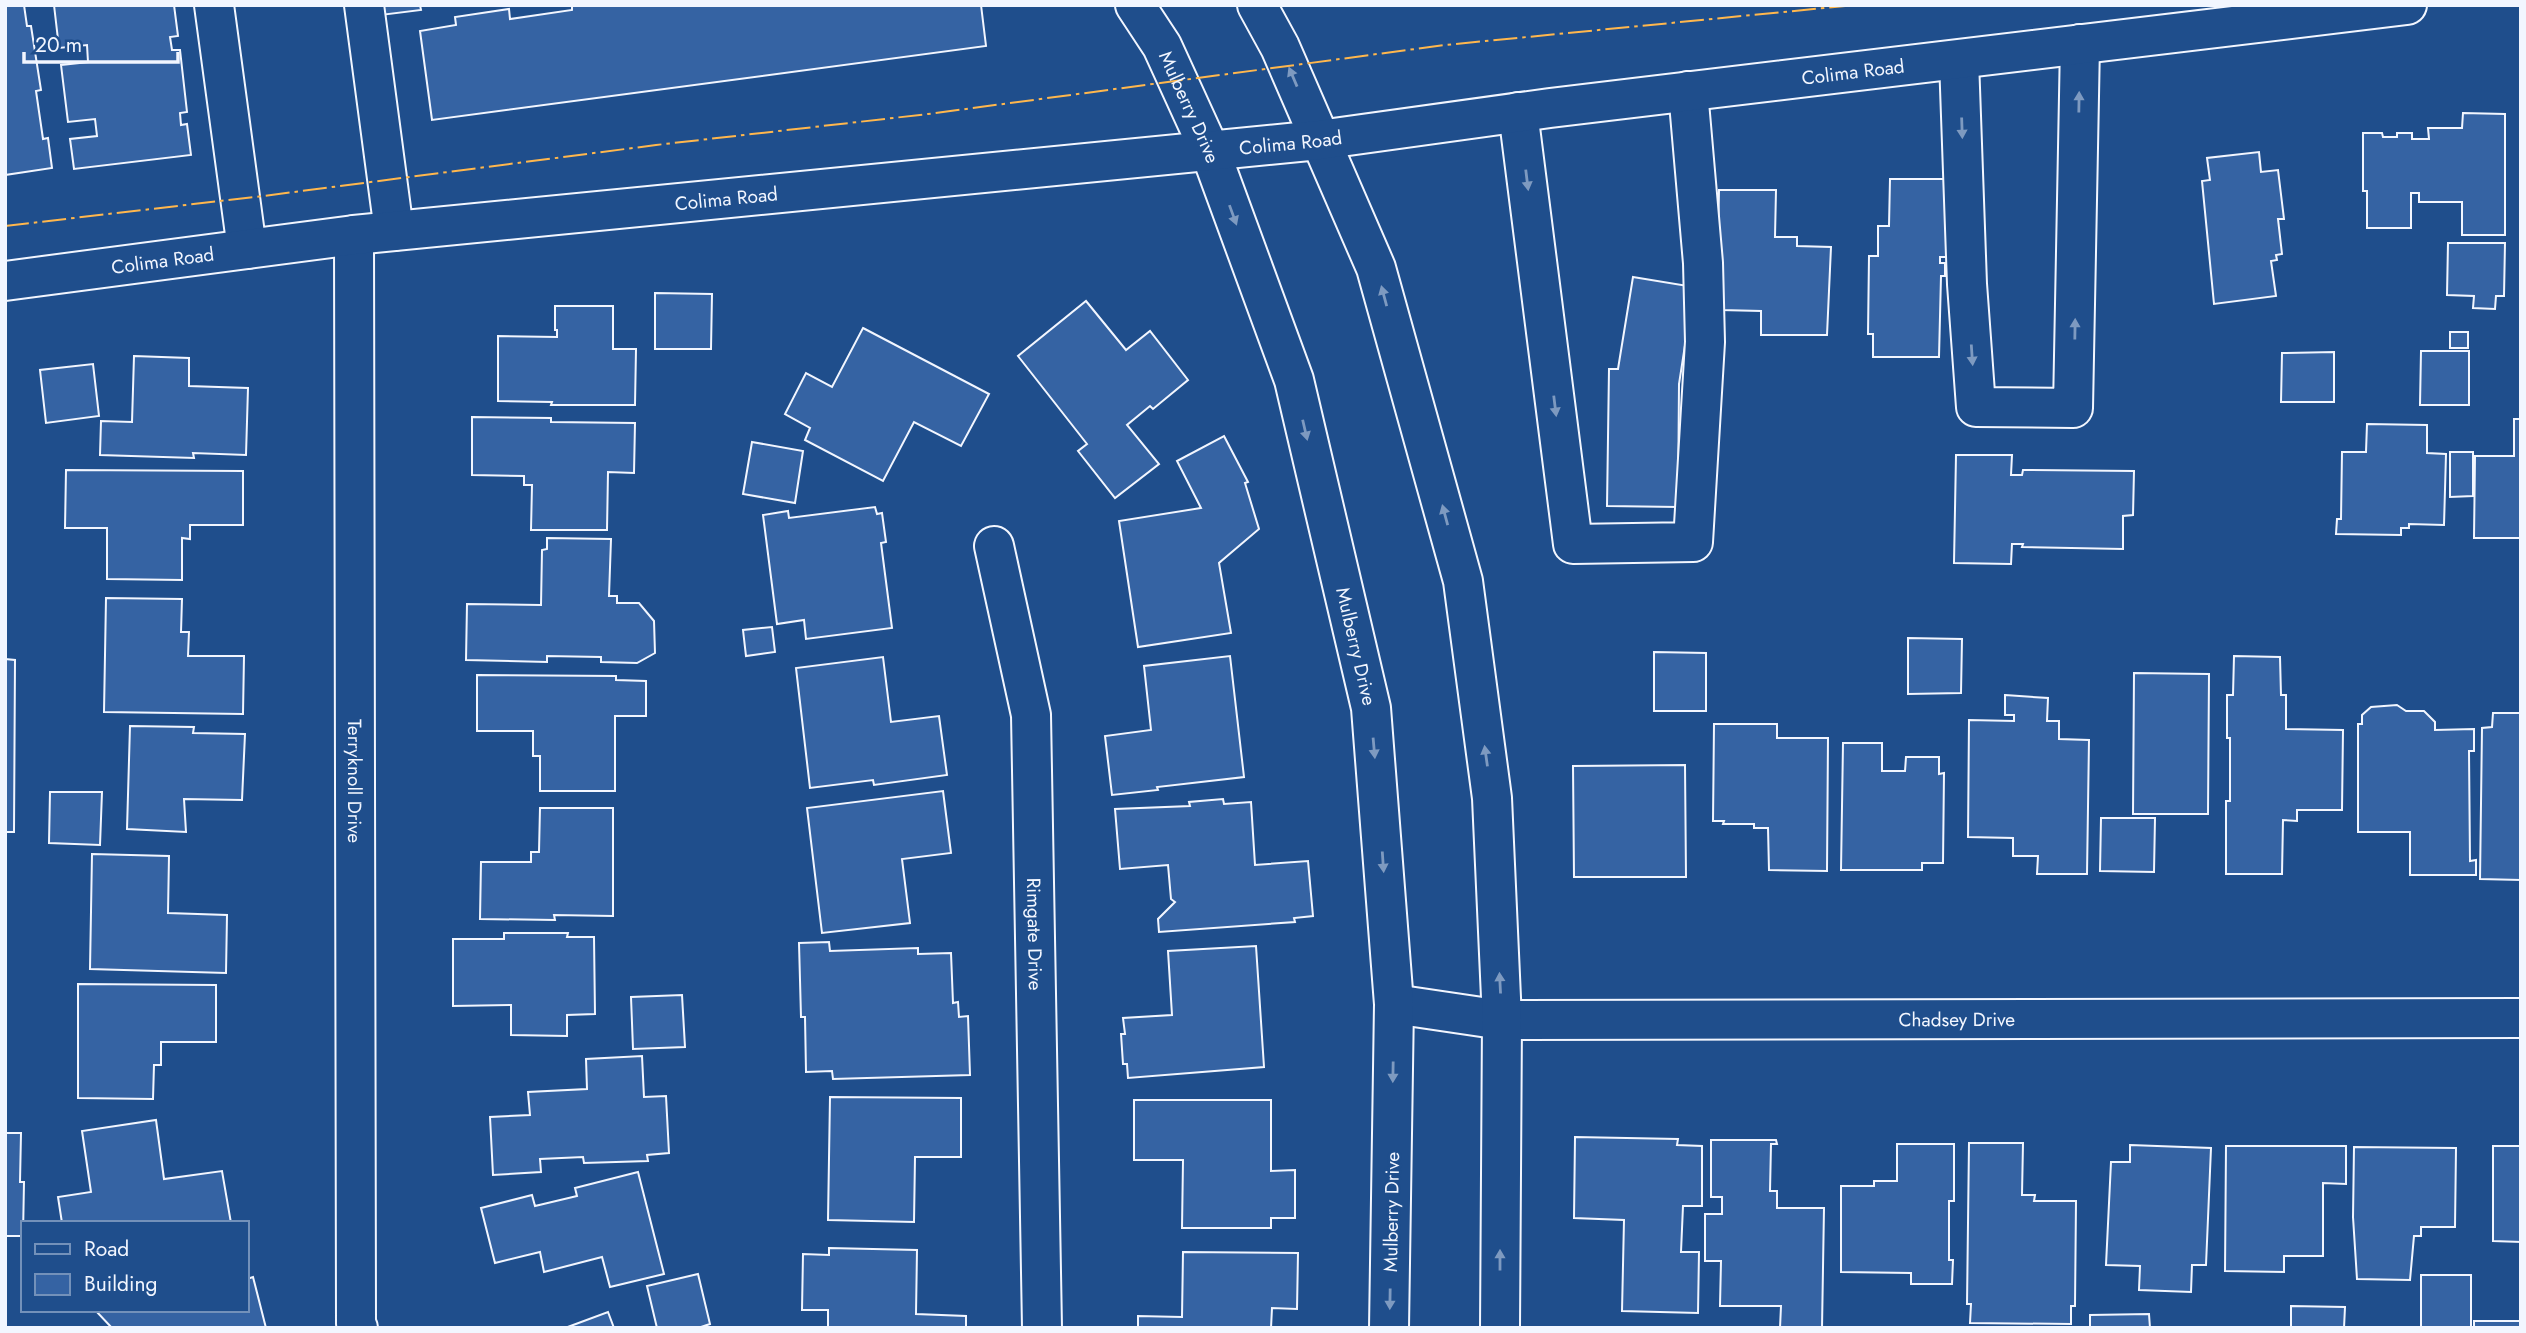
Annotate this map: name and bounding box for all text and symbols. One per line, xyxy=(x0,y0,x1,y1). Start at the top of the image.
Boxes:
scale bar xyxy=(24,21,178,65)
text: 20 m xyxy=(35,30,82,60)
street label: Mulberry Drive xyxy=(1152,47,1226,167)
street label: Colima Road xyxy=(1800,53,1906,92)
one-way arrow xyxy=(1287,67,1299,87)
one-way arrow xyxy=(2073,91,2085,113)
one-way arrow xyxy=(1956,117,1967,139)
street label: Colima Road xyxy=(1238,124,1344,162)
one-way arrow xyxy=(1521,169,1532,191)
street label: Colima Road xyxy=(673,180,779,217)
one-way arrow xyxy=(1228,205,1239,226)
street label: Colima Road xyxy=(110,241,216,281)
one-way arrow xyxy=(1378,285,1389,307)
one-way arrow xyxy=(2069,318,2081,340)
one-way arrow xyxy=(1967,345,1978,367)
one-way arrow xyxy=(1550,395,1561,417)
one-way arrow xyxy=(1300,419,1311,441)
one-way arrow xyxy=(1439,504,1449,525)
street label: Mulberry Drive xyxy=(1329,585,1383,708)
street label: Terryknoll Drive xyxy=(341,719,368,843)
one-way arrow xyxy=(1369,737,1380,759)
one-way arrow xyxy=(1480,745,1491,767)
one-way arrow xyxy=(1378,851,1389,873)
street label: Rimgate Drive xyxy=(1020,877,1049,991)
one-way arrow xyxy=(1495,972,1506,994)
street label: Chadsey Drive xyxy=(1899,1006,2015,1033)
one-way arrow xyxy=(1387,1061,1399,1083)
street label: Mulberry Drive xyxy=(1377,1151,1406,1272)
legend xyxy=(21,1221,248,1312)
text: Road xyxy=(84,1234,129,1264)
one-way arrow xyxy=(1494,1248,1506,1270)
text: Building xyxy=(84,1269,157,1299)
one-way arrow xyxy=(1384,1289,1395,1311)

